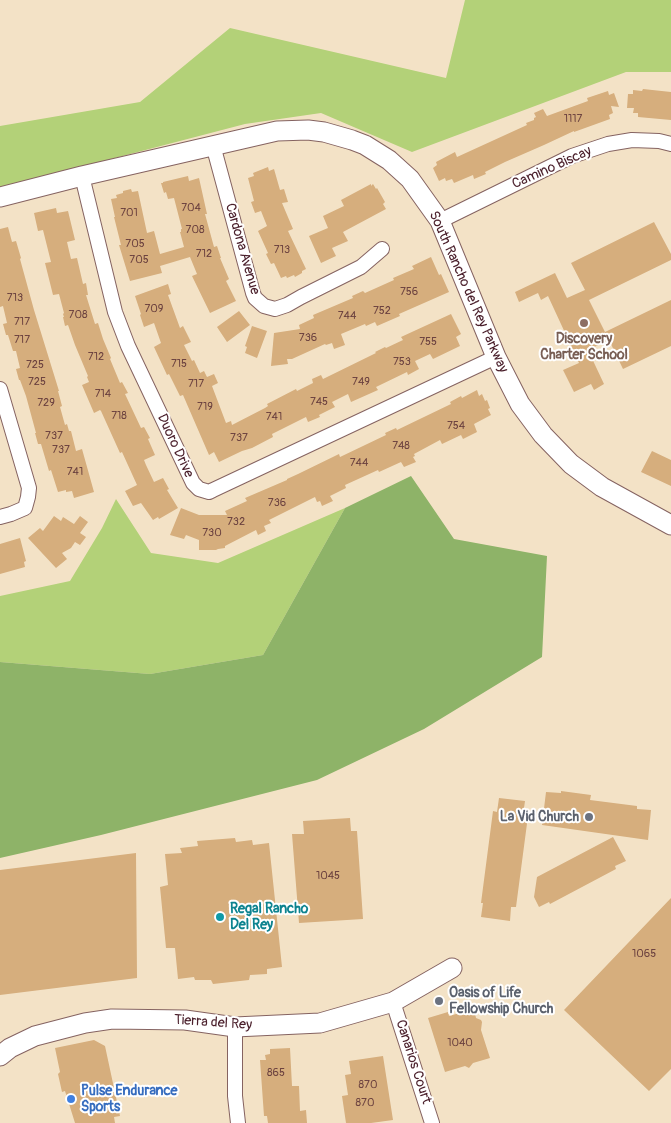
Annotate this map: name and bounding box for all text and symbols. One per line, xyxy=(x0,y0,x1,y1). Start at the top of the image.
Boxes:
house number: 1117 xyxy=(564,112,582,126)
street label: Camino Biscay xyxy=(510,143,594,193)
house number: 704 xyxy=(181,201,201,215)
street label: Cardona Avenue xyxy=(221,201,263,297)
house number: 701 xyxy=(120,206,138,220)
street label: South Rancho del Rey Parkway xyxy=(425,209,511,375)
house number: 708 xyxy=(186,223,204,237)
house number: 705 xyxy=(125,237,145,251)
house number: 713 xyxy=(274,243,290,257)
house number: 712 xyxy=(196,247,212,261)
house number: 705 xyxy=(129,253,149,267)
house number: 756 xyxy=(400,285,418,299)
house number: 713 xyxy=(7,291,23,305)
house number: 709 xyxy=(145,302,163,316)
house number: 752 xyxy=(373,304,391,318)
house number: 708 xyxy=(69,308,87,322)
house number: 744 xyxy=(338,309,356,323)
house number: 717 xyxy=(14,315,30,329)
marker: Discovery Charter School xyxy=(578,317,590,329)
house number: 736 xyxy=(299,331,317,345)
place label: Discovery Charter School xyxy=(540,331,628,364)
house number: 717 xyxy=(14,333,30,347)
house number: 755 xyxy=(419,335,437,349)
house number: 712 xyxy=(88,350,104,364)
house number: 753 xyxy=(393,355,411,369)
house number: 715 xyxy=(171,357,187,371)
house number: 725 xyxy=(26,358,44,372)
house number: 725 xyxy=(28,375,46,389)
house number: 749 xyxy=(352,375,370,389)
house number: 717 xyxy=(188,377,204,391)
house number: 714 xyxy=(95,387,111,401)
house number: 745 xyxy=(310,395,328,409)
house number: 729 xyxy=(37,396,55,410)
house number: 719 xyxy=(197,400,213,414)
house number: 718 xyxy=(111,409,127,423)
house number: 741 xyxy=(266,410,282,424)
street label: Duoro Drive xyxy=(153,412,197,480)
house number: 754 xyxy=(447,419,465,433)
house number: 737 xyxy=(45,429,63,443)
house number: 737 xyxy=(230,431,248,445)
house number: 748 xyxy=(392,439,410,453)
house number: 737 xyxy=(52,443,70,457)
house number: 744 xyxy=(350,456,368,470)
house number: 741 xyxy=(67,465,83,479)
house number: 736 xyxy=(268,496,286,510)
house number: 732 xyxy=(227,515,245,529)
house number: 730 xyxy=(202,526,222,540)
place label: La Vid Church xyxy=(500,809,579,825)
marker: La Vid Church xyxy=(583,811,595,823)
house number: 1045 xyxy=(316,869,340,883)
place label: Regal Rancho Del Rey xyxy=(230,901,308,934)
marker: Regal Rancho Del Rey xyxy=(214,911,226,923)
house number: 1065 xyxy=(632,947,656,961)
place label: Oasis of Life Fellowship Church xyxy=(449,985,553,1018)
marker: Oasis of Life Fellowship Church xyxy=(433,995,445,1007)
street label: Tierra del Rey xyxy=(174,1012,252,1034)
street label: Canarios Court xyxy=(392,1018,434,1106)
house number: 1040 xyxy=(447,1036,473,1050)
house number: 865 xyxy=(267,1066,285,1080)
house number: 870 xyxy=(359,1078,377,1092)
place label: Pulse Endurance Sports xyxy=(81,1083,177,1116)
marker: Pulse Endurance Sports xyxy=(65,1093,77,1105)
house number: 870 xyxy=(356,1096,374,1110)

